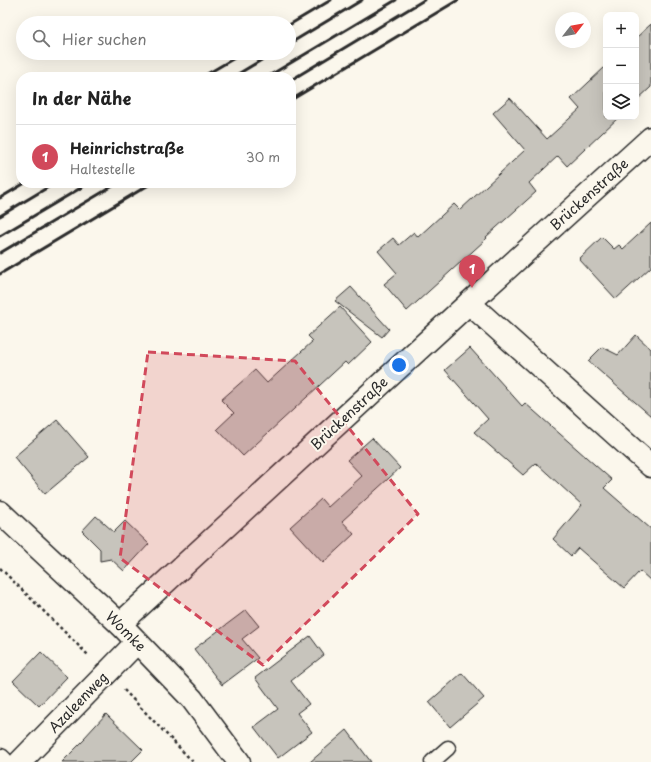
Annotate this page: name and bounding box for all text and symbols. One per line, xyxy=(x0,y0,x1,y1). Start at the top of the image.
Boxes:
north arrow xyxy=(555,12,591,48)
map controls xyxy=(603,12,639,120)
button: + xyxy=(603,12,639,48)
search box xyxy=(16,16,296,60)
icon: search xyxy=(30,27,52,49)
text: Hier suchen xyxy=(62,27,147,50)
button: − xyxy=(603,48,639,84)
button: layers xyxy=(603,84,639,120)
text: In der Nähe xyxy=(32,85,131,111)
text: Heinrichstraße xyxy=(70,136,184,159)
text: 1 xyxy=(42,147,48,166)
text: 30 m xyxy=(246,147,280,166)
street label: Brückenstraße xyxy=(545,153,633,235)
text: Haltestelle xyxy=(70,159,135,178)
pin: 1 xyxy=(459,255,485,288)
your location xyxy=(389,355,409,375)
street label: Brückenstraße xyxy=(306,372,392,454)
street label: Womke xyxy=(101,606,151,656)
street label: Azaleenweg xyxy=(43,667,113,737)

